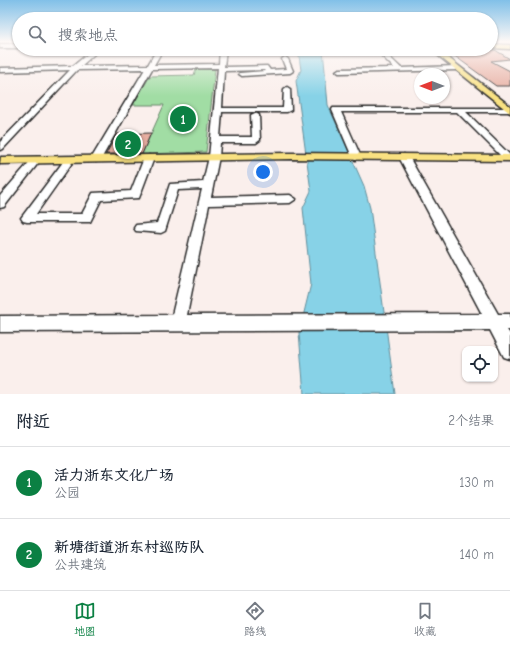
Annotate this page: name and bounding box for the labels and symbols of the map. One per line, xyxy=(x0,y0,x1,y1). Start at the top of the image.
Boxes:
north arrow xyxy=(414,68,450,104)
pin: 1 xyxy=(170,104,196,134)
pin: 2 xyxy=(115,129,141,159)
your location xyxy=(253,162,273,182)

